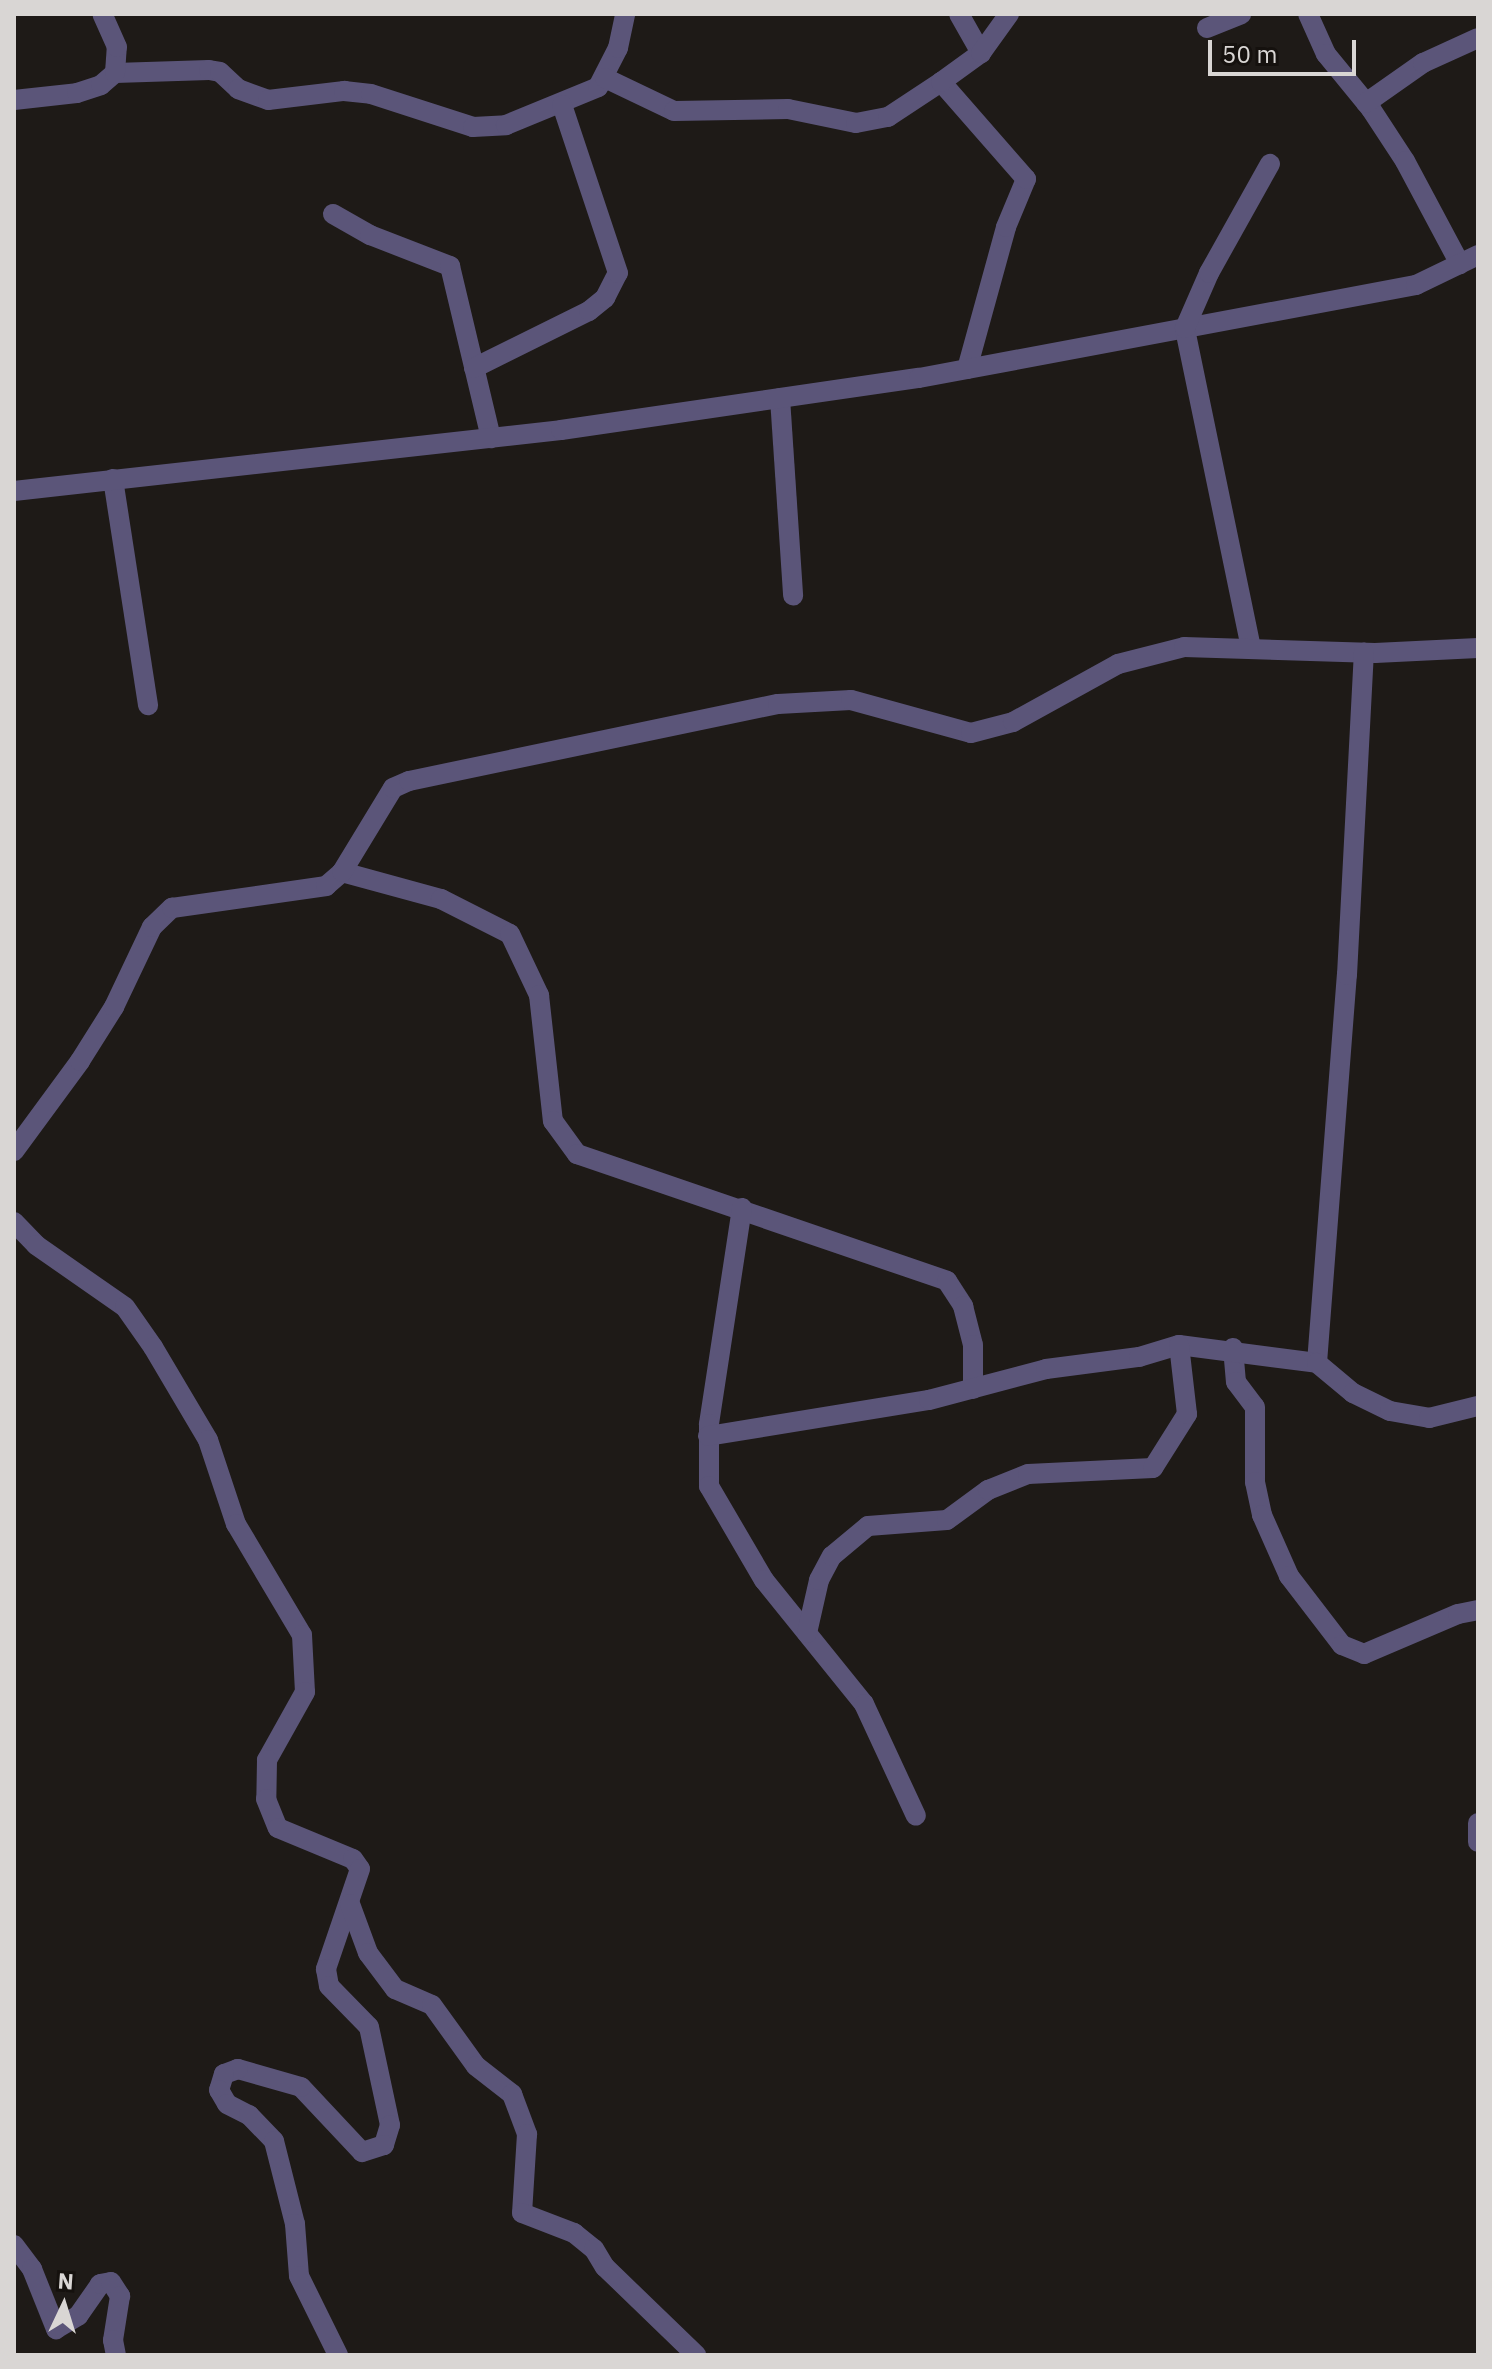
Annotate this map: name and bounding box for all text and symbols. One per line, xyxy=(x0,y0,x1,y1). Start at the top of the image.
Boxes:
scale bar xyxy=(1212,24,1360,74)
text: 50 m xyxy=(1222,38,1277,70)
north arrow xyxy=(24,2265,104,2345)
text: N xyxy=(57,2266,75,2296)

